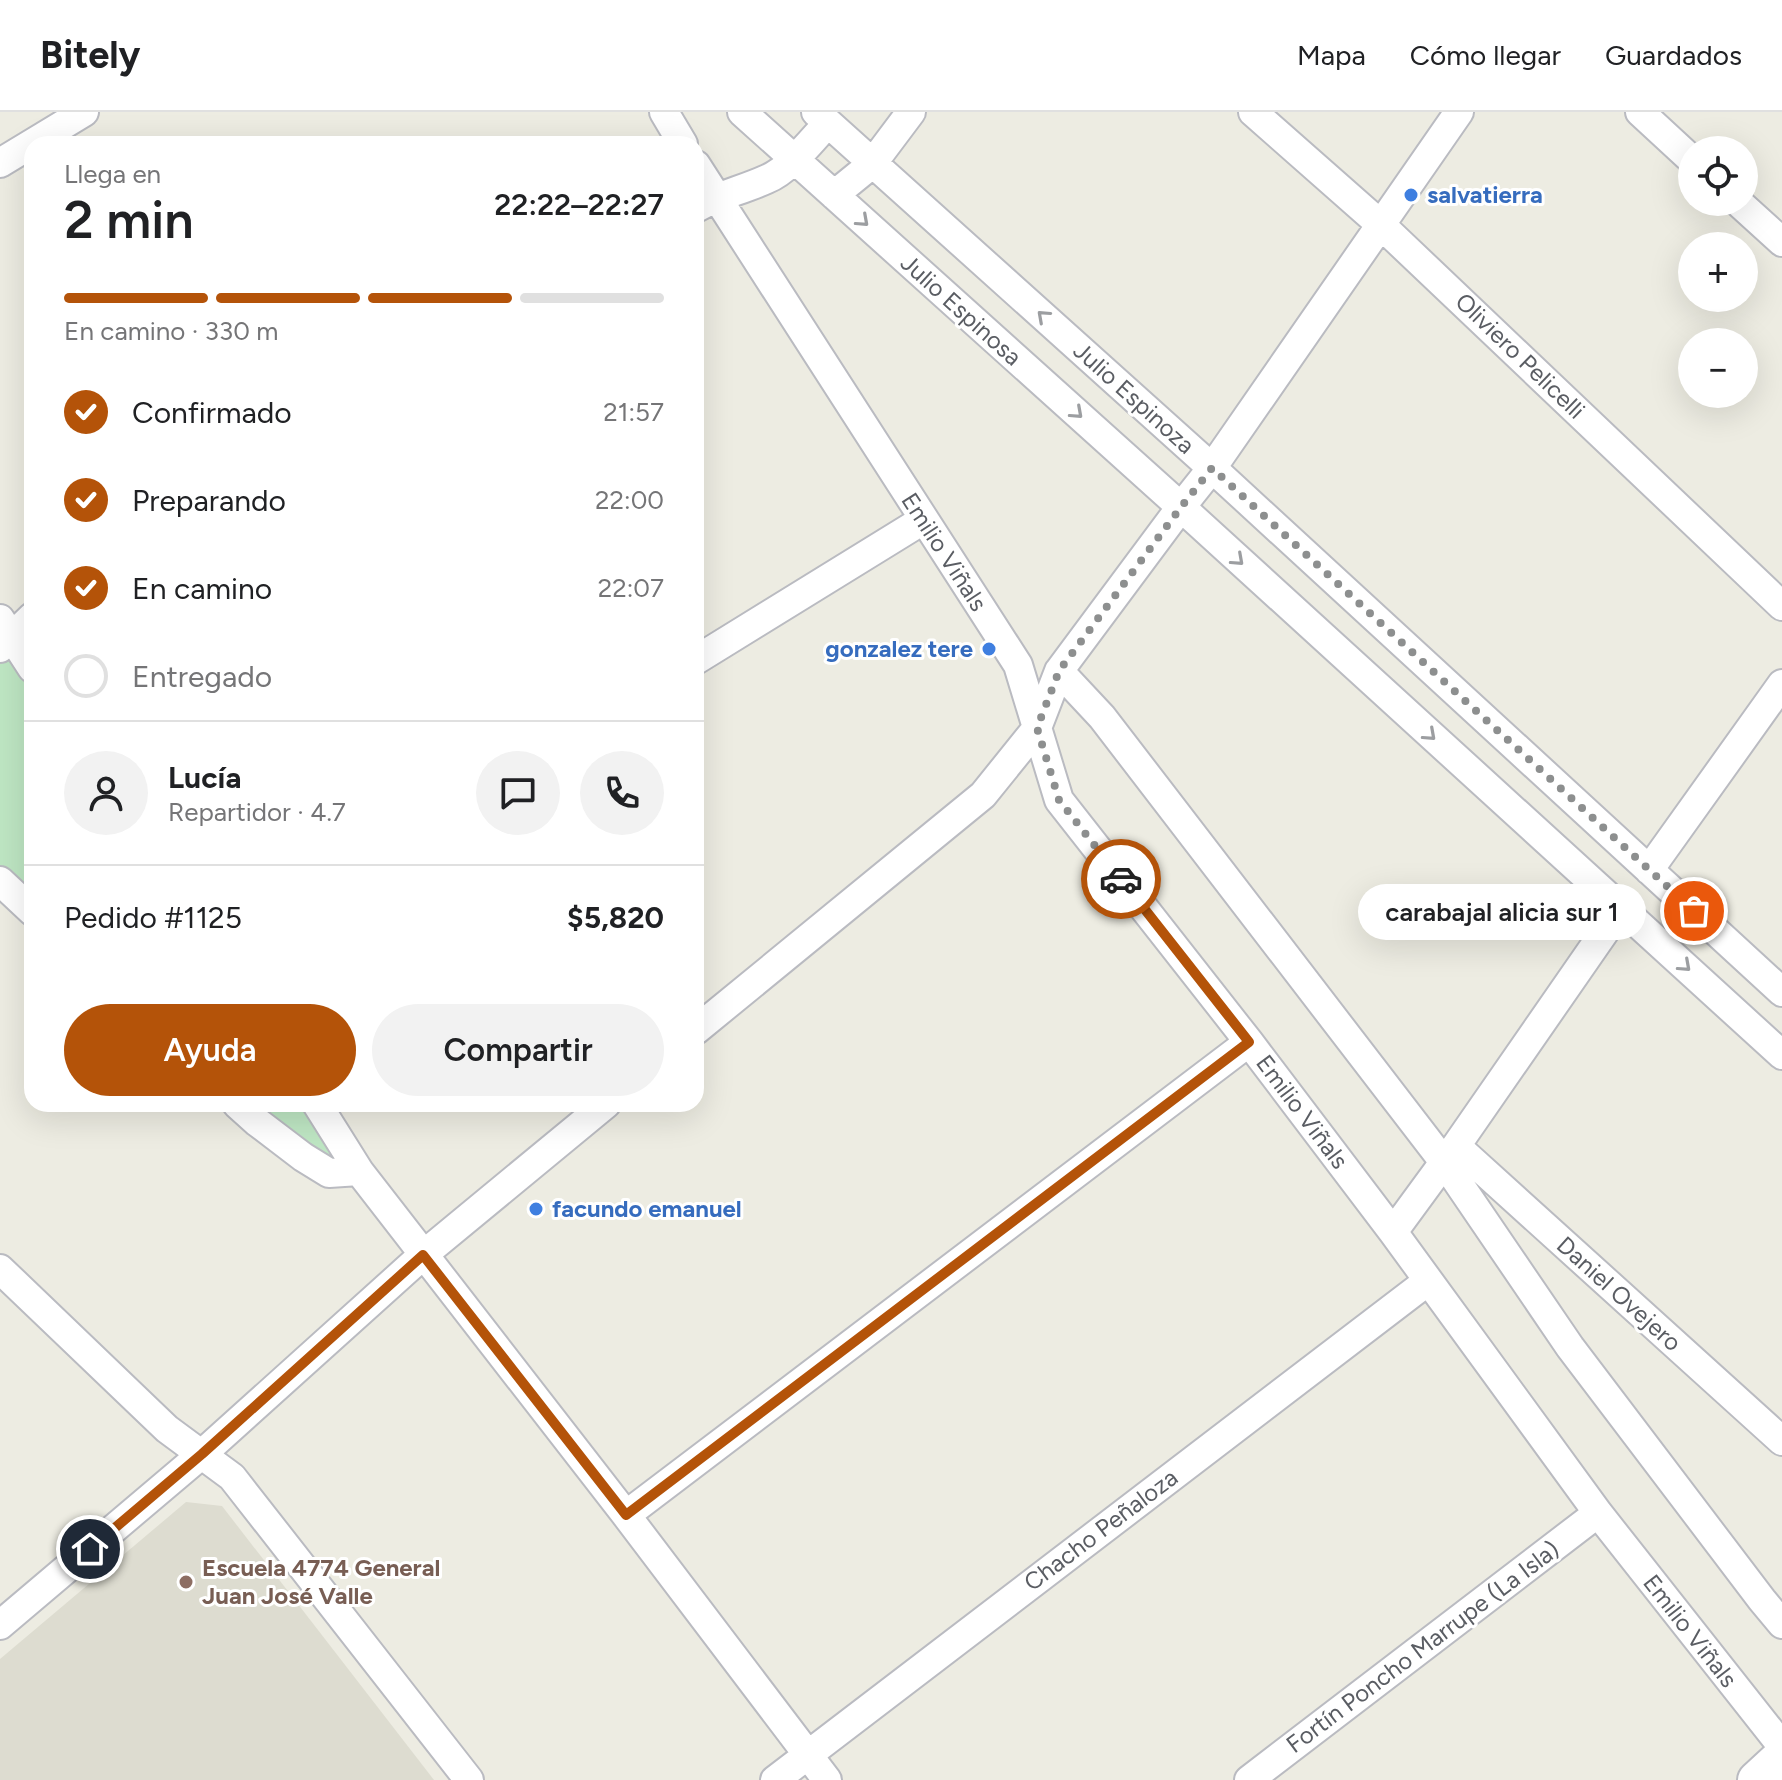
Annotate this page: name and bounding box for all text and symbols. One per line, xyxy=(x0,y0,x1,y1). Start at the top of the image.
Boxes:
text: Bitely xyxy=(40,32,140,78)
text: Mapa xyxy=(1297,38,1366,72)
text: Cómo llegar xyxy=(1410,38,1561,72)
text: Guardados xyxy=(1605,38,1742,72)
map controls xyxy=(1678,136,1758,408)
button: locate xyxy=(1678,136,1758,216)
text: Llega en xyxy=(64,158,161,190)
place label: salvatierra xyxy=(1427,180,1543,209)
text: 22:22–22:27 xyxy=(494,186,664,223)
marker: salvatierra xyxy=(1402,186,1420,204)
text: 2 min xyxy=(64,189,193,251)
one-way arrow xyxy=(853,211,868,225)
button: + xyxy=(1678,232,1758,312)
street label: Julio Espinosa xyxy=(895,248,1028,371)
street label: Oliviero Pelicelli xyxy=(1450,287,1591,425)
one-way arrow xyxy=(1037,312,1052,326)
text: En camino · 330 m xyxy=(64,315,278,347)
button: − xyxy=(1678,328,1758,408)
street label: Julio Espinoza xyxy=(1068,336,1201,460)
icon: check xyxy=(64,390,108,434)
text: Confirmado xyxy=(132,394,292,431)
text: 21:57 xyxy=(603,396,664,428)
one-way arrow xyxy=(1067,404,1082,418)
icon: check xyxy=(64,478,108,522)
text: Preparando xyxy=(132,482,286,519)
text: 22:00 xyxy=(595,484,664,516)
street label: Emilio Viñals xyxy=(895,487,993,616)
one-way arrow xyxy=(1229,550,1244,564)
icon: check xyxy=(64,566,108,610)
text: En camino xyxy=(132,570,272,607)
text: 22:07 xyxy=(598,572,664,604)
place label: gonzalez tere xyxy=(825,634,973,663)
marker: gonzalez tere xyxy=(980,640,998,658)
text: Entregado xyxy=(132,658,272,695)
one-way arrow xyxy=(1421,725,1436,739)
button: person xyxy=(64,751,148,835)
button: chat xyxy=(476,751,560,835)
button: phone xyxy=(580,751,664,835)
text: Lucía xyxy=(168,759,241,796)
text: Repartidor · 4.7 xyxy=(168,796,346,828)
courier xyxy=(1081,839,1161,919)
icon: car xyxy=(1099,857,1143,901)
pin xyxy=(1660,877,1728,945)
callout: carabajal alicia sur 1 xyxy=(1358,883,1646,939)
icon: bag xyxy=(1672,889,1716,933)
text: carabajal alicia sur 1 xyxy=(1385,896,1619,928)
text: Pedido #1125 xyxy=(64,899,242,936)
text: $5,820 xyxy=(567,899,664,936)
one-way arrow xyxy=(1675,957,1690,971)
button: Ayuda xyxy=(64,1004,356,1096)
button: Compartir xyxy=(372,1004,664,1096)
street label: Emilio Viñals xyxy=(1250,1049,1355,1174)
place label: facundo emanuel xyxy=(552,1194,742,1223)
marker: facundo emanuel xyxy=(527,1200,545,1218)
street label: Daniel Ovejero xyxy=(1551,1230,1688,1357)
street label: Chacho Peñaloza xyxy=(1018,1462,1183,1597)
pin xyxy=(56,1515,124,1583)
icon: home xyxy=(68,1527,112,1571)
street label: Fortín Poncho Marrupe (La Isla) xyxy=(1281,1534,1565,1759)
place label: Escuela 4774 General Juan José Valle xyxy=(202,1553,440,1610)
street label: Emilio Viñals xyxy=(1637,1568,1743,1693)
marker: Escuela 4774 General Juan José Valle xyxy=(177,1573,195,1591)

